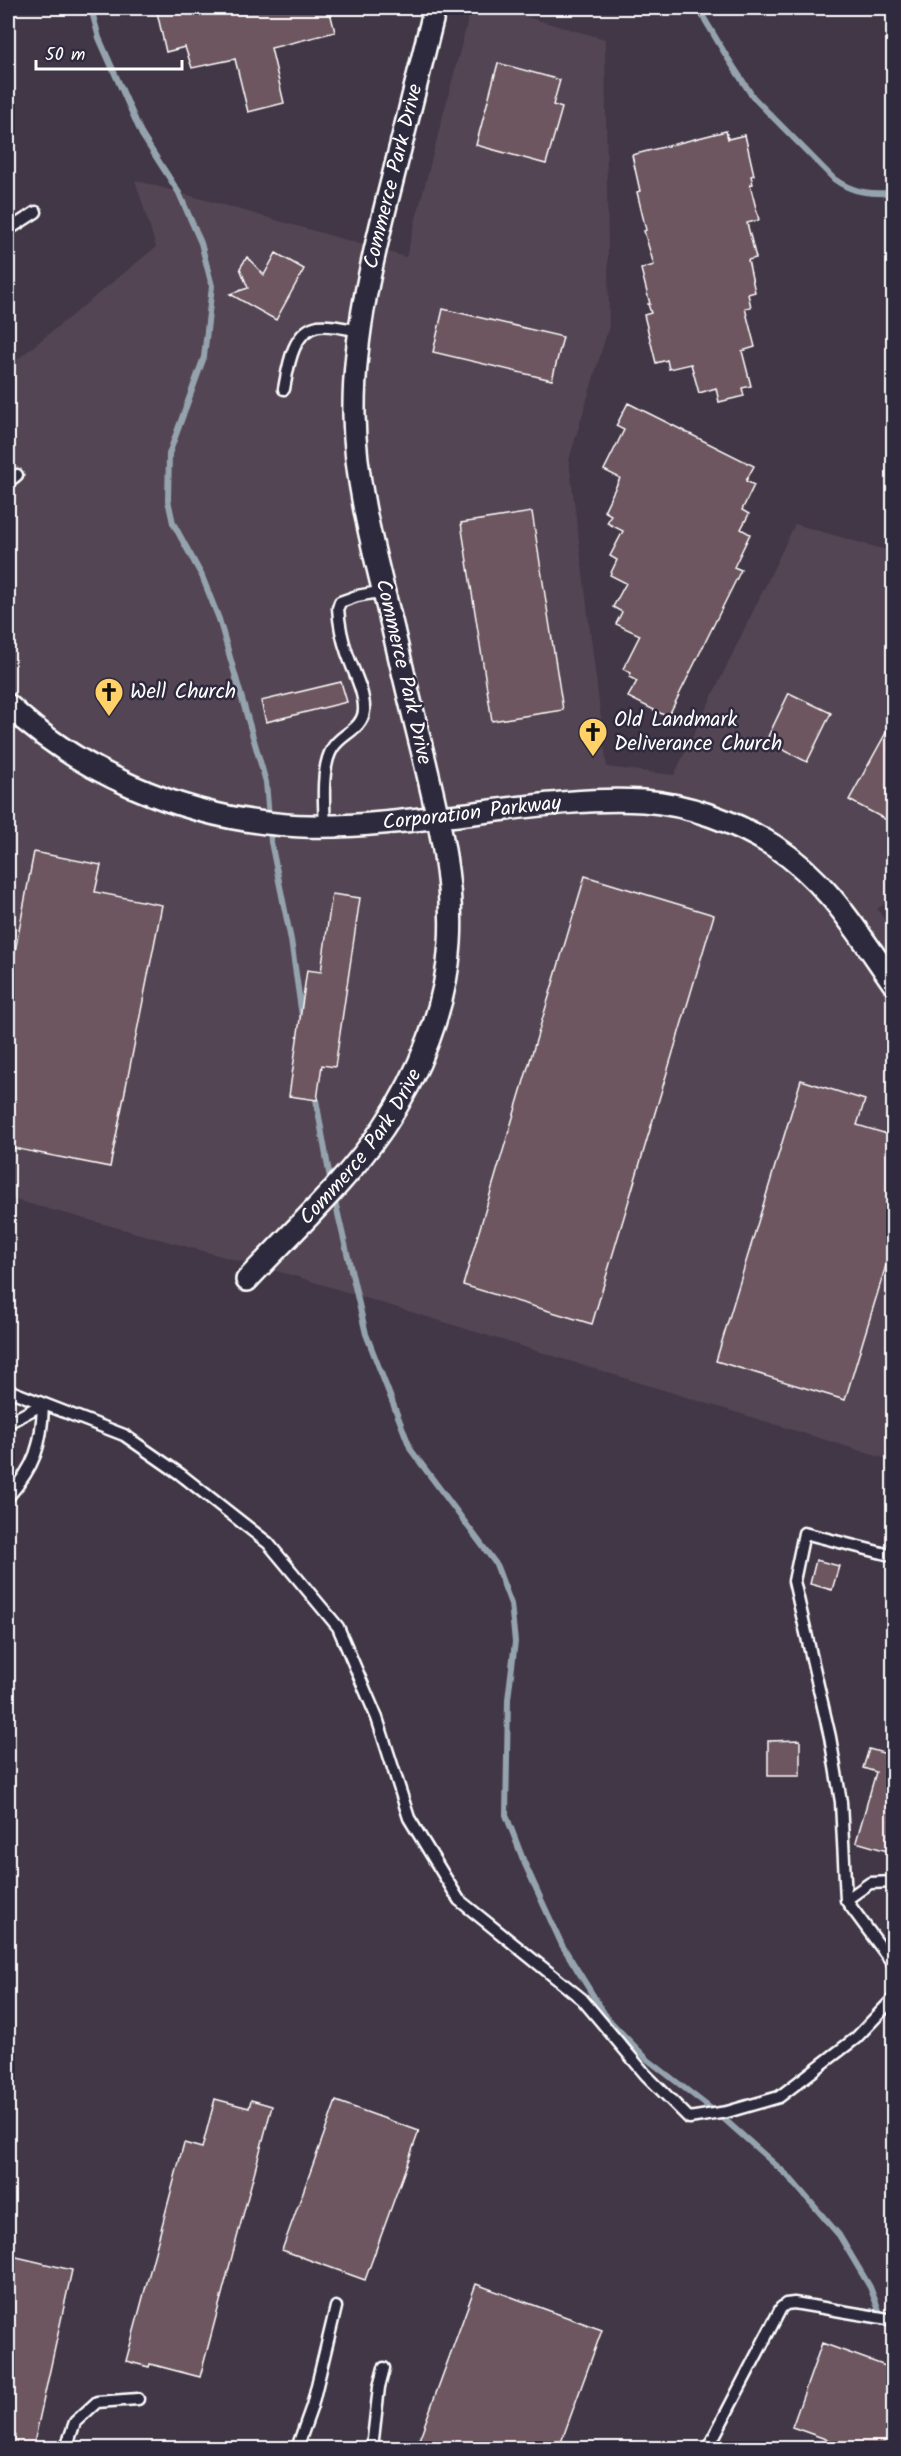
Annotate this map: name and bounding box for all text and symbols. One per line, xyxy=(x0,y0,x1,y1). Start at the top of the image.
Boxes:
scale bar xyxy=(36,33,182,71)
text: 50 m xyxy=(45,41,85,70)
street label: Commerce Park Drive xyxy=(355,80,432,272)
street label: Commerce Park Drive xyxy=(366,576,441,769)
church icon: Well Church xyxy=(93,676,125,718)
place label: Well Church xyxy=(130,676,236,709)
place label: Old Landmark Deliverance Church xyxy=(614,704,782,761)
church icon: Old Landmark Deliverance Church xyxy=(577,716,609,758)
street label: Corporation Parkway xyxy=(381,786,563,840)
street label: Commerce Park Drive xyxy=(291,1063,431,1233)

